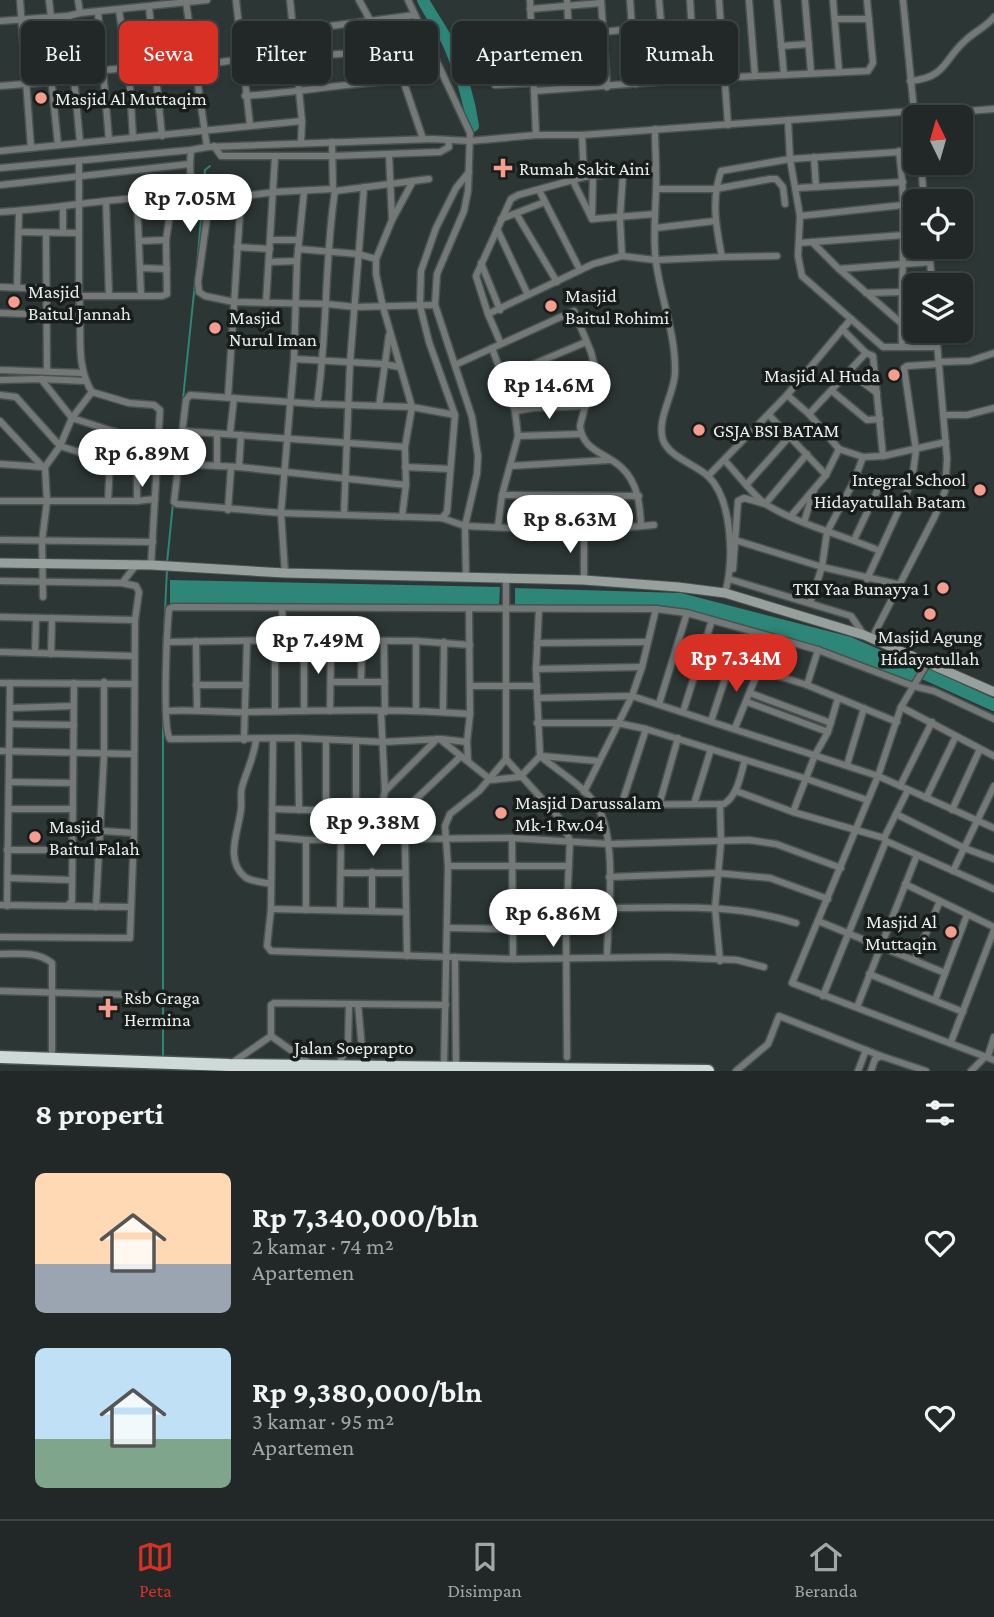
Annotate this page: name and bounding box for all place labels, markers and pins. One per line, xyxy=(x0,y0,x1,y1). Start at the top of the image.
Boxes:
place label: Masjid Al Muttaqim xyxy=(55,88,207,110)
marker: Masjid Al Muttaqim xyxy=(33,90,49,106)
marker: Rumah Sakit Aini xyxy=(493,158,513,178)
place label: Rumah Sakit Aini xyxy=(519,158,650,179)
pin: Rp 7.05M xyxy=(118,174,262,234)
place label: Masjid Baitul Jannah xyxy=(28,281,131,324)
place label: Masjid Baitul Rohimi xyxy=(565,285,669,328)
marker: Masjid Baitul Jannah xyxy=(6,294,22,310)
marker: Masjid Baitul Rohimi xyxy=(543,298,559,314)
place label: Masjid Nurul Iman xyxy=(229,307,317,350)
marker: Masjid Nurul Iman xyxy=(207,320,223,336)
pin: Rp 14.6M xyxy=(477,362,621,421)
place label: Masjid Al Huda xyxy=(764,365,880,387)
marker: Masjid Al Huda xyxy=(886,367,902,383)
place label: GSJA BSI BATAM xyxy=(713,420,839,441)
marker: GSJA BSI BATAM xyxy=(691,422,707,438)
pin: Rp 6.89M xyxy=(70,430,214,489)
place label: Integral School Hidayatullah Batam xyxy=(814,469,966,512)
marker: Integral School Hidayatullah Batam xyxy=(972,482,988,498)
pin: Rp 8.63M xyxy=(498,496,642,555)
place label: TKI Yaa Bunayya 1 xyxy=(793,578,929,599)
marker: TKI Yaa Bunayya 1 xyxy=(935,580,951,596)
marker: Masjid Agung Hidayatullah xyxy=(922,606,938,622)
pin: Rp 7.49M xyxy=(246,616,390,676)
place label: Masjid Agung Hidayatullah xyxy=(878,626,982,669)
pin: Rp 7.34M xyxy=(664,634,808,694)
place label: Masjid Darussalam Mk-1 Rw.04 xyxy=(515,792,661,835)
pin: Rp 9.38M xyxy=(301,798,445,858)
marker: Masjid Darussalam Mk-1 Rw.04 xyxy=(493,805,509,821)
place label: Masjid Baitul Falah xyxy=(49,816,140,859)
marker: Masjid Baitul Falah xyxy=(27,829,43,845)
pin: Rp 6.86M xyxy=(481,890,625,949)
place label: Masjid Al Muttaqin xyxy=(865,911,937,954)
marker: Masjid Al Muttaqin xyxy=(943,924,959,940)
place label: Rsb Graga Hermina xyxy=(124,987,200,1030)
marker: Rsb Graga Hermina xyxy=(98,998,118,1018)

